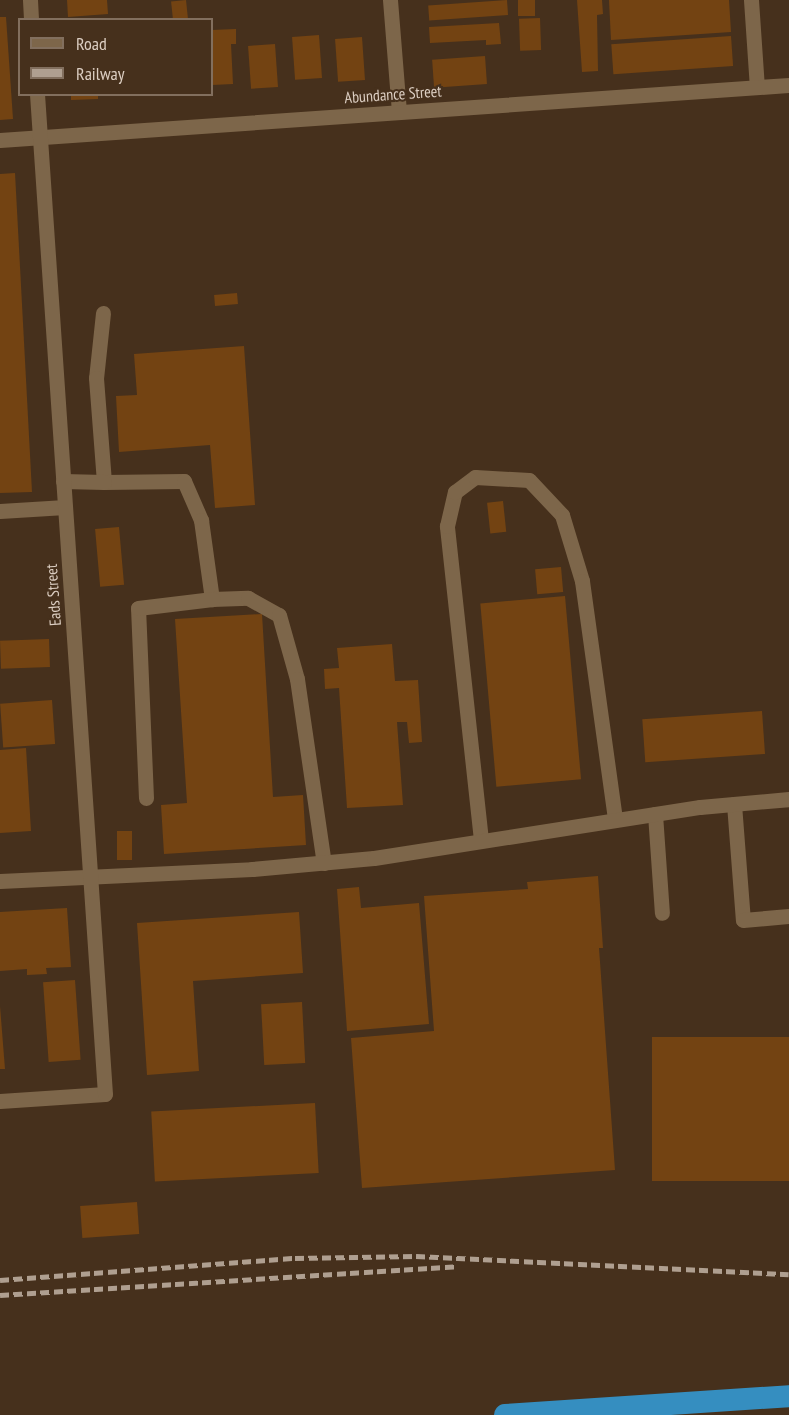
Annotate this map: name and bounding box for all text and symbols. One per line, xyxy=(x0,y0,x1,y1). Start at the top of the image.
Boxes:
legend xyxy=(18,18,213,96)
text: Road xyxy=(76,32,107,55)
text: Railway xyxy=(76,62,125,85)
street label: Abundance Street xyxy=(344,81,442,107)
street label: Eads Street xyxy=(41,563,65,627)

